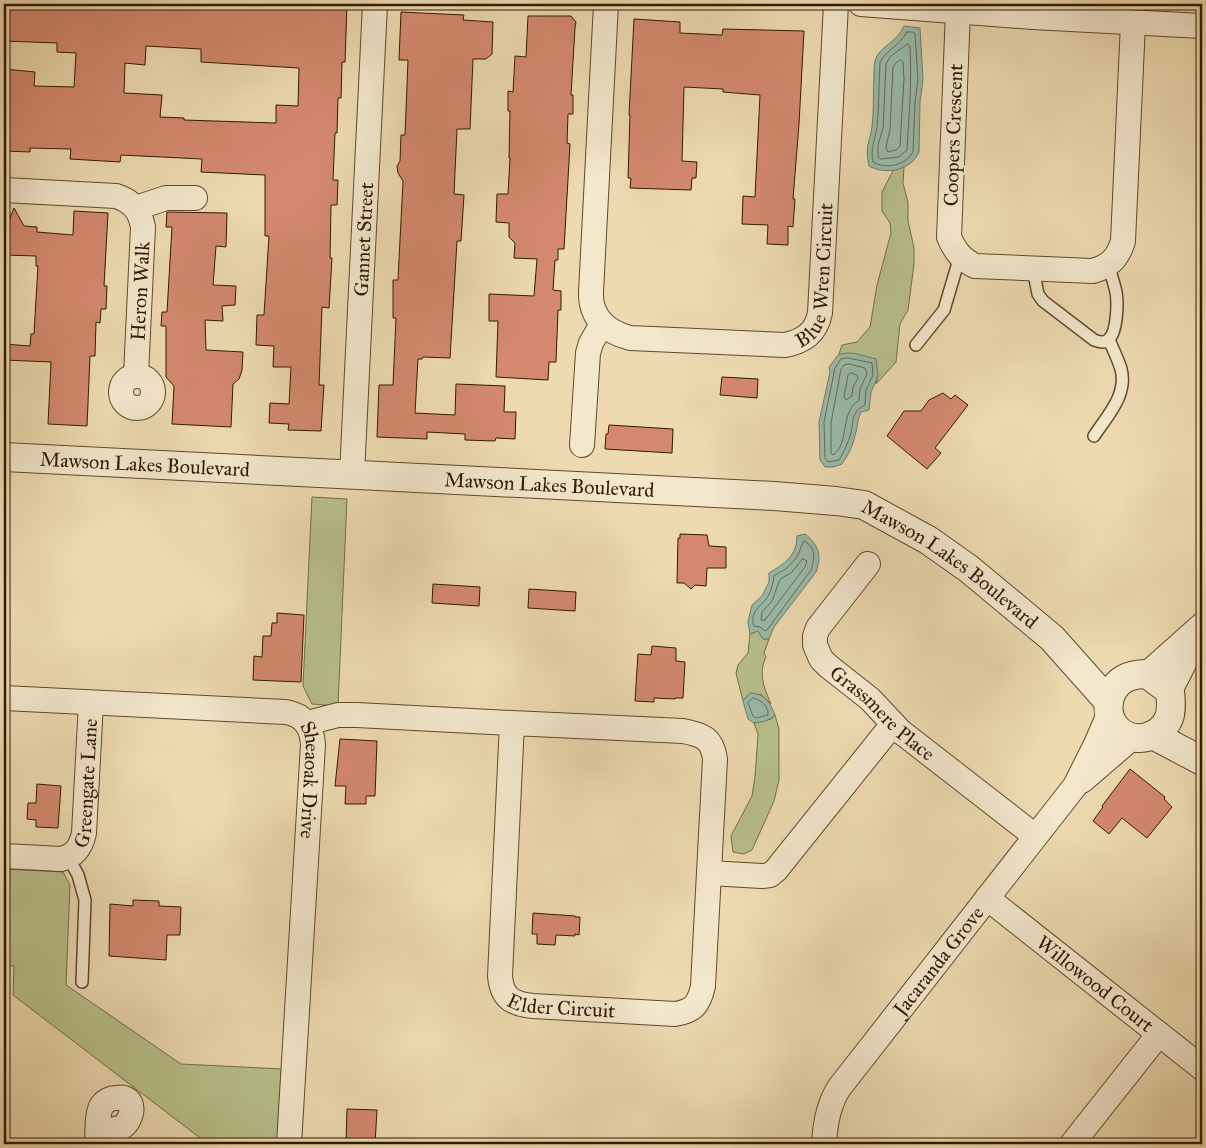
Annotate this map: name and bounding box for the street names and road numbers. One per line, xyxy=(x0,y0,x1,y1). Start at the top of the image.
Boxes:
street label: Coopers Crescent xyxy=(939,63,967,207)
street label: Gannet Street xyxy=(349,182,378,297)
street label: Blue Wren Circuit xyxy=(791,202,838,353)
street label: Heron Walk xyxy=(125,240,155,341)
street label: Mawson Lakes Boulevard xyxy=(39,447,250,481)
street label: Mawson Lakes Boulevard xyxy=(444,467,655,502)
street label: Mawson Lakes Boulevard xyxy=(858,494,1043,634)
street label: Grassmere Place xyxy=(825,660,940,766)
street label: Sheaoak Drive xyxy=(295,717,325,839)
street label: Greengate Lane xyxy=(68,718,102,851)
street label: Jacaranda Grove xyxy=(887,901,989,1023)
street label: Willowood Court xyxy=(1032,930,1159,1037)
street label: Elder Circuit xyxy=(503,988,616,1023)

